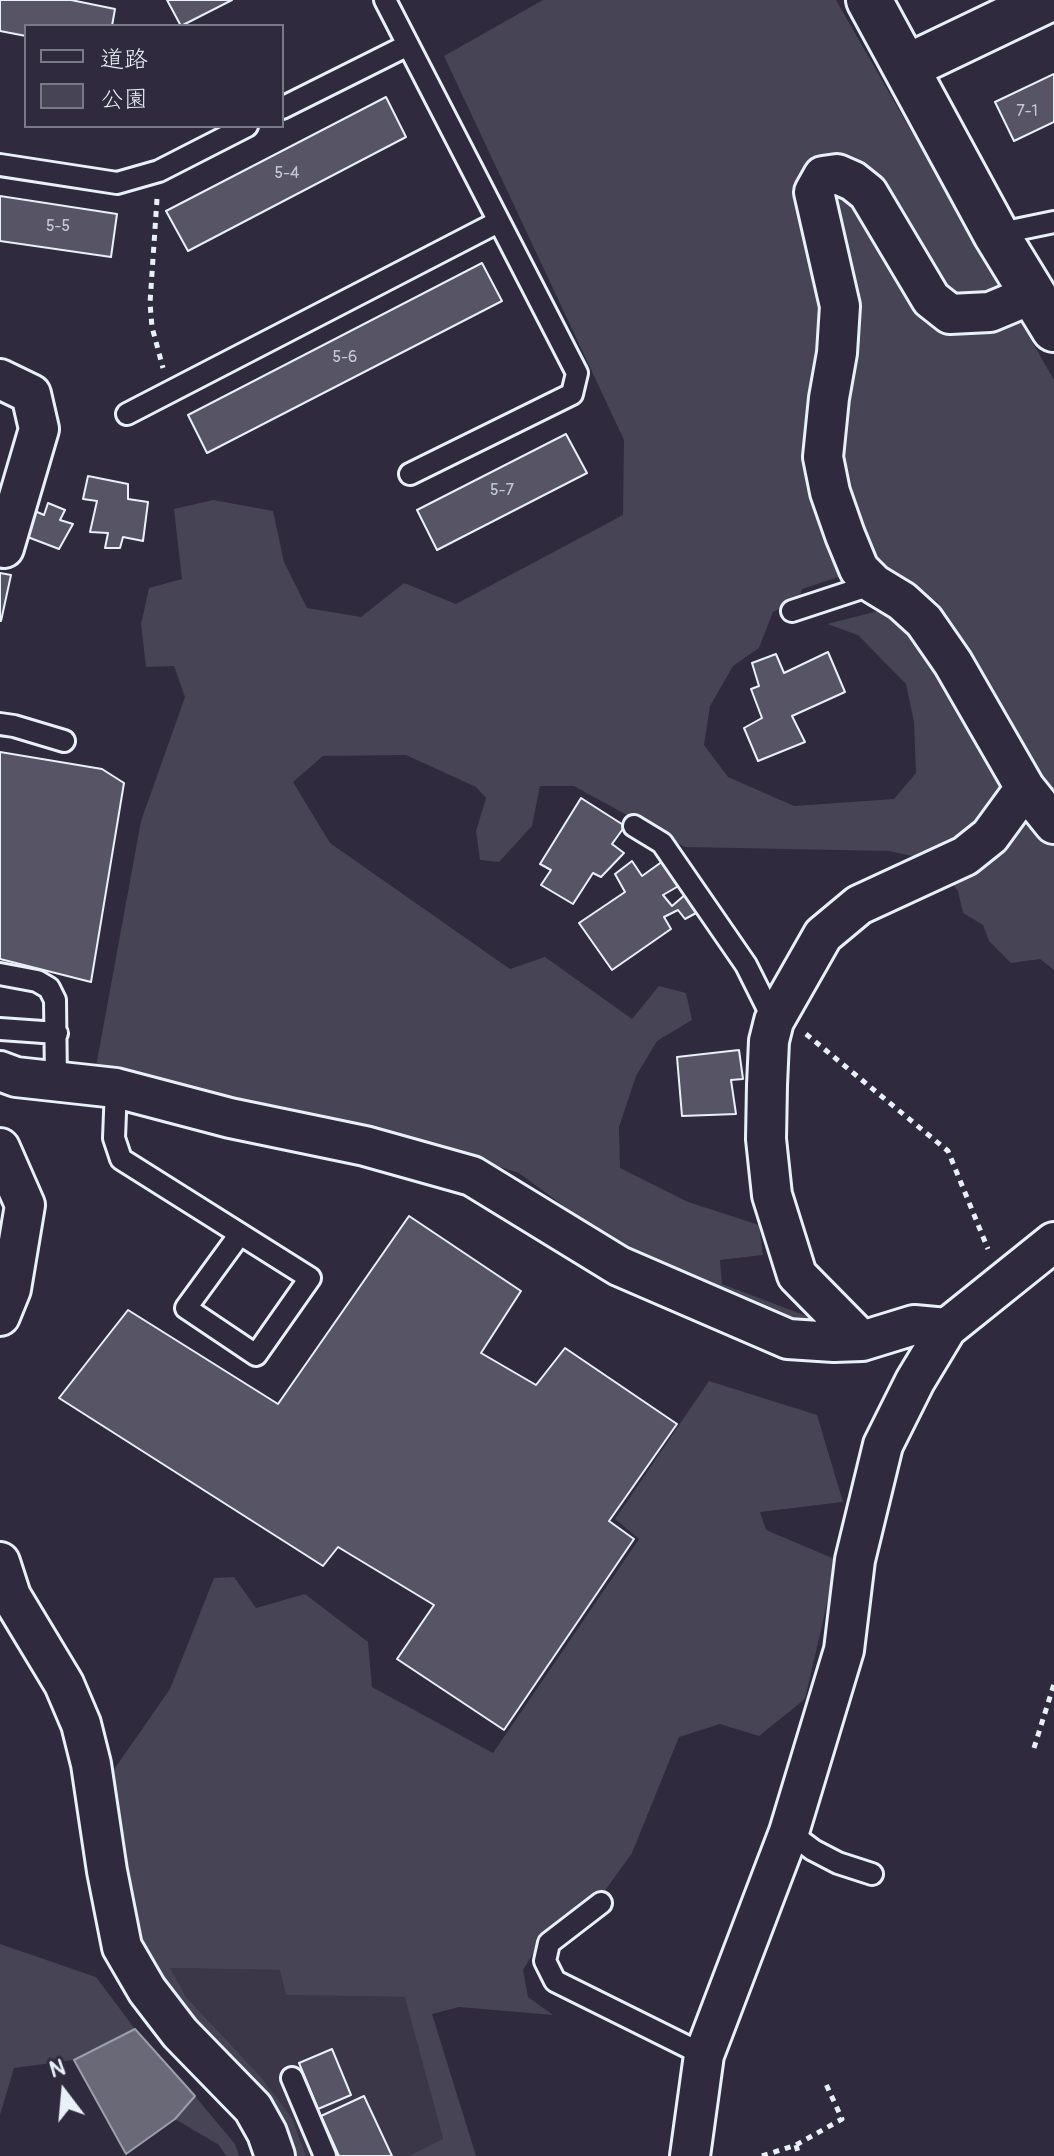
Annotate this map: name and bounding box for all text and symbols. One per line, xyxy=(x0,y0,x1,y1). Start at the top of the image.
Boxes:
legend xyxy=(24,24,284,128)
text: 道路 xyxy=(100,45,148,74)
text: 公園 xyxy=(100,85,148,114)
house number: 7-1 xyxy=(1016,102,1038,122)
house number: 5-4 xyxy=(275,164,299,184)
house number: 5-5 xyxy=(46,217,70,237)
house number: 5-6 xyxy=(333,348,357,368)
house number: 5-7 xyxy=(490,481,514,501)
north arrow xyxy=(24,2052,104,2132)
text: N xyxy=(46,2053,68,2084)

